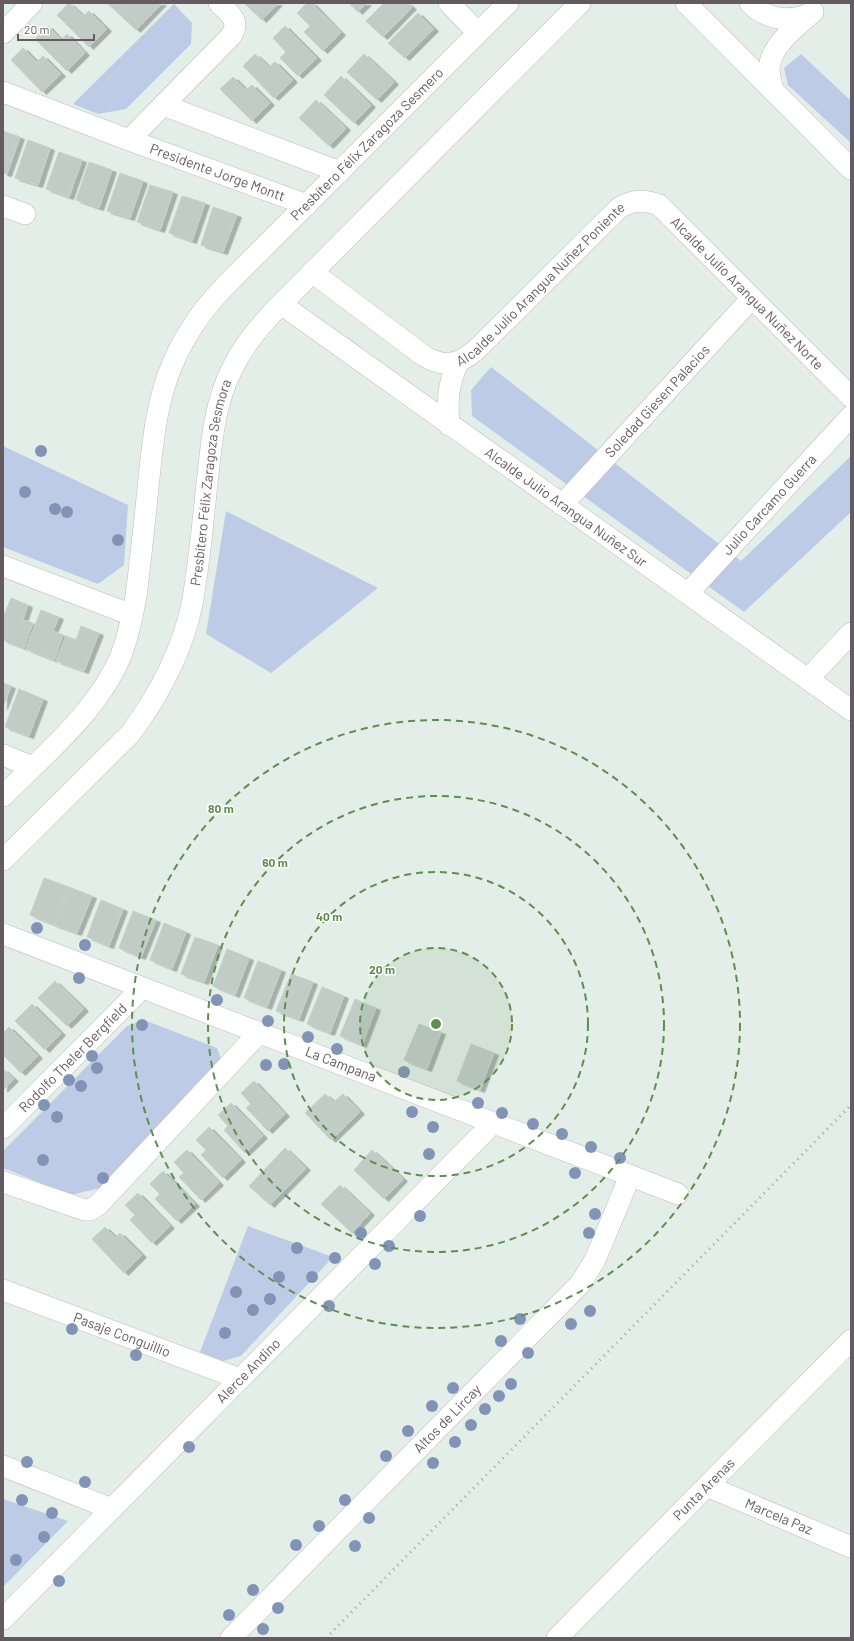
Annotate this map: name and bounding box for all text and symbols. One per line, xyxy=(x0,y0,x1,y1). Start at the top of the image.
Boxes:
scale bar xyxy=(18,16,94,42)
text: 20 m xyxy=(24,22,50,36)
street label: Presbítero Félix Zaragoza Sesmero xyxy=(287,64,447,224)
street label: Presidente Jorge Montt xyxy=(148,139,288,204)
street label: Alcalde Julio Arangua Nuñez Poniente xyxy=(453,198,627,369)
street label: Alcalde Julio Arangua Nuñez Norte xyxy=(668,213,828,373)
street label: Soledad Giesen Palacios xyxy=(601,341,713,461)
street label: Presbítero Félix Zaragoza Sesmora xyxy=(186,376,234,587)
street label: Alcalde Julio Arangua Nuñez Sur xyxy=(482,443,651,570)
street label: Julio Carcamo Guerra xyxy=(718,451,819,558)
text: 80 m xyxy=(208,801,234,815)
text: 60 m xyxy=(262,855,288,869)
text: 40 m xyxy=(316,909,342,923)
text: 20 m xyxy=(369,962,395,976)
street label: Rodolfo Theler Bergfield xyxy=(15,999,130,1115)
centre of rings xyxy=(429,1017,443,1031)
street label: La Campana xyxy=(303,1042,379,1085)
street label: Pasaje Conguillío xyxy=(71,1308,173,1360)
street label: Alerce Andino xyxy=(212,1335,283,1406)
street label: Altos de Lircay xyxy=(410,1380,485,1456)
street label: Punta Arenas xyxy=(669,1454,738,1524)
street label: Marcela Paz xyxy=(743,1494,815,1538)

